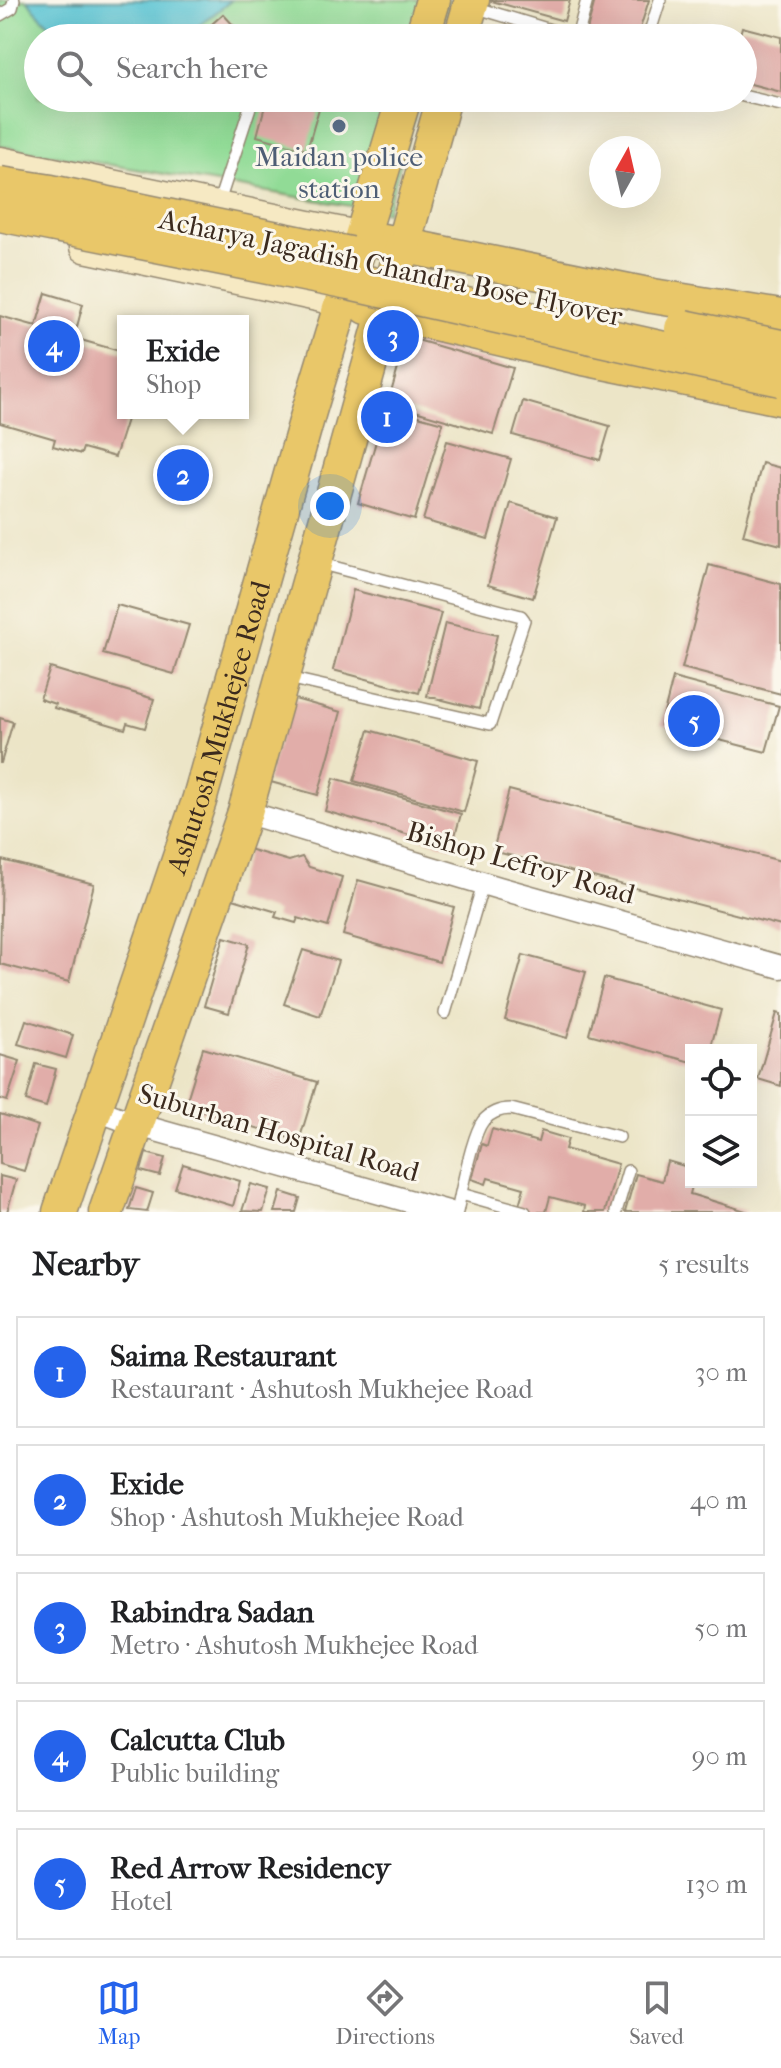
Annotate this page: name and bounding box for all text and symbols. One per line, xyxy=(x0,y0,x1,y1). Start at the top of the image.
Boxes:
search box xyxy=(24,24,757,112)
icon: search xyxy=(52,46,96,90)
text: Search here xyxy=(116,51,268,86)
marker: Maidan police station xyxy=(330,117,348,135)
north arrow xyxy=(589,136,661,208)
place label: Maidan police station xyxy=(255,140,423,205)
street label: Acharya Jagadish Chandra Bose Flyover xyxy=(155,202,626,333)
pin: 3 xyxy=(367,306,419,366)
popup xyxy=(117,315,249,419)
pin: 4 xyxy=(28,316,80,376)
text: Exide xyxy=(146,334,220,369)
text: Shop xyxy=(146,369,201,400)
pin: 1 xyxy=(361,387,413,447)
pin: 2 xyxy=(157,445,209,505)
your location xyxy=(310,486,350,526)
street label: Ashutosh Mukhejee Road xyxy=(159,576,277,879)
pin: 5 xyxy=(668,691,720,751)
street label: Bishop Lefroy Road xyxy=(403,814,640,911)
map controls xyxy=(685,1044,757,1188)
button: locate xyxy=(685,1044,757,1116)
street label: Suburban Hospital Road xyxy=(135,1077,424,1189)
button: layers xyxy=(685,1116,757,1188)
text: Nearby xyxy=(32,1244,139,1284)
text: 5 results xyxy=(658,1249,749,1280)
text: Saima Restaurant xyxy=(110,1339,337,1374)
text: 1 xyxy=(55,1357,65,1388)
text: 30 m xyxy=(695,1357,747,1388)
text: Restaurant · Ashutosh Mukhejee Road xyxy=(110,1374,533,1405)
text: Exide xyxy=(110,1467,184,1502)
text: 2 xyxy=(53,1485,67,1516)
text: 40 m xyxy=(690,1485,747,1516)
text: Shop · Ashutosh Mukhejee Road xyxy=(110,1502,464,1533)
text: Rabindra Sadan xyxy=(110,1595,314,1630)
text: 3 xyxy=(55,1613,65,1644)
text: 50 m xyxy=(694,1613,747,1644)
text: Metro · Ashutosh Mukhejee Road xyxy=(110,1630,478,1661)
text: Calcutta Club xyxy=(110,1723,285,1758)
text: 4 xyxy=(52,1741,68,1772)
text: 90 m xyxy=(692,1741,747,1772)
text: Public building xyxy=(110,1758,279,1789)
text: Red Arrow Residency xyxy=(110,1851,391,1886)
text: 5 xyxy=(54,1869,66,1900)
text: 130 m xyxy=(686,1869,747,1900)
text: Hotel xyxy=(110,1886,173,1917)
tab: Map xyxy=(97,1976,141,2050)
tab: Directions xyxy=(336,1976,435,2050)
tab: Saved xyxy=(629,1976,684,2050)

